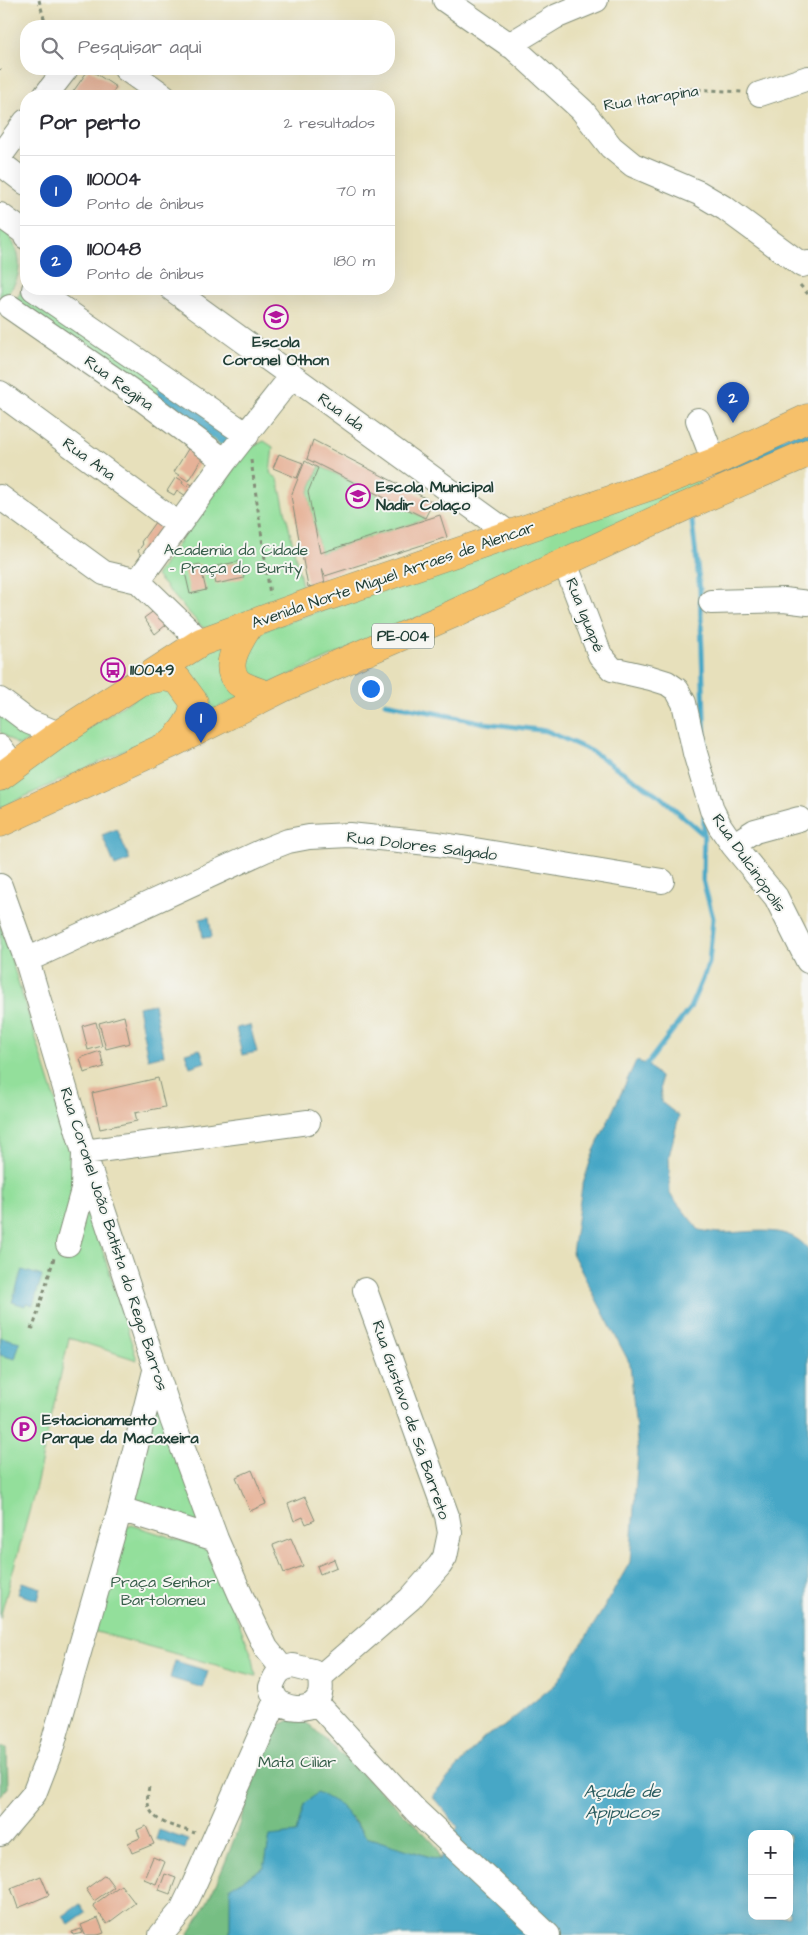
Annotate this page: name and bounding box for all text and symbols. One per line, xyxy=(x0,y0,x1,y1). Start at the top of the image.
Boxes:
search box xyxy=(20,20,395,75)
icon: search xyxy=(38,34,66,62)
text: Pesquisar aqui xyxy=(78,34,201,61)
street label: Rua Itarapina xyxy=(602,80,700,116)
text: Por perto xyxy=(40,108,140,137)
text: 2 resultados xyxy=(283,112,375,134)
text: 110004 xyxy=(87,166,141,193)
text: 1 xyxy=(55,180,57,202)
text: 70 m xyxy=(336,180,375,202)
text: Ponto de ônibus xyxy=(87,193,204,215)
text: 110048 xyxy=(87,236,141,263)
text: 2 xyxy=(51,250,61,272)
text: 180 m xyxy=(334,250,375,272)
text: Ponto de ônibus xyxy=(87,263,204,285)
school or university icon: Escola Coronel Othon xyxy=(263,304,289,330)
place label: Escola Coronel Othon xyxy=(223,331,329,371)
street label: Rua Regina xyxy=(79,350,158,416)
pin: 2 xyxy=(717,382,749,423)
street label: Rua Ida xyxy=(313,388,369,436)
street label: Rua Ana xyxy=(58,432,120,486)
place label: Escola Municipal Nadir Colaço xyxy=(376,476,494,516)
school or university icon: Escola Municipal Nadir Colaço xyxy=(345,483,371,509)
street label: Avenida Norte Miguel Arraes de Alencar xyxy=(248,516,538,635)
park label: Academia da Cidade - Praça do Burity xyxy=(164,539,309,580)
street label: Rua Iguapé xyxy=(559,574,610,656)
road number: PE-004 xyxy=(372,624,434,648)
bus stop icon: 110049 xyxy=(100,657,126,683)
place label: 110049 xyxy=(130,659,174,681)
your location xyxy=(358,676,384,702)
pin: 1 xyxy=(185,702,217,743)
street label: Rua Dulcinópolis xyxy=(707,809,791,917)
street label: Rua Dolores Salgado xyxy=(345,826,498,867)
street label: Rua Coronel João Batista do Rego Barros xyxy=(53,1084,174,1394)
street label: Rua Gustavo de Sá Barreto xyxy=(367,1318,455,1522)
place label: Estacionamento Parque da Macaxeira xyxy=(42,1409,199,1449)
parking icon: Estacionamento Parque da Macaxeira xyxy=(11,1416,37,1442)
park label: Praça Senhor Bartolomeu xyxy=(111,1571,215,1611)
park label: Mata Ciliar xyxy=(258,1751,336,1773)
water label: Açude de Apipucos xyxy=(583,1779,662,1825)
map controls xyxy=(748,1830,793,1920)
button: + xyxy=(748,1830,793,1875)
button: − xyxy=(748,1875,793,1920)

